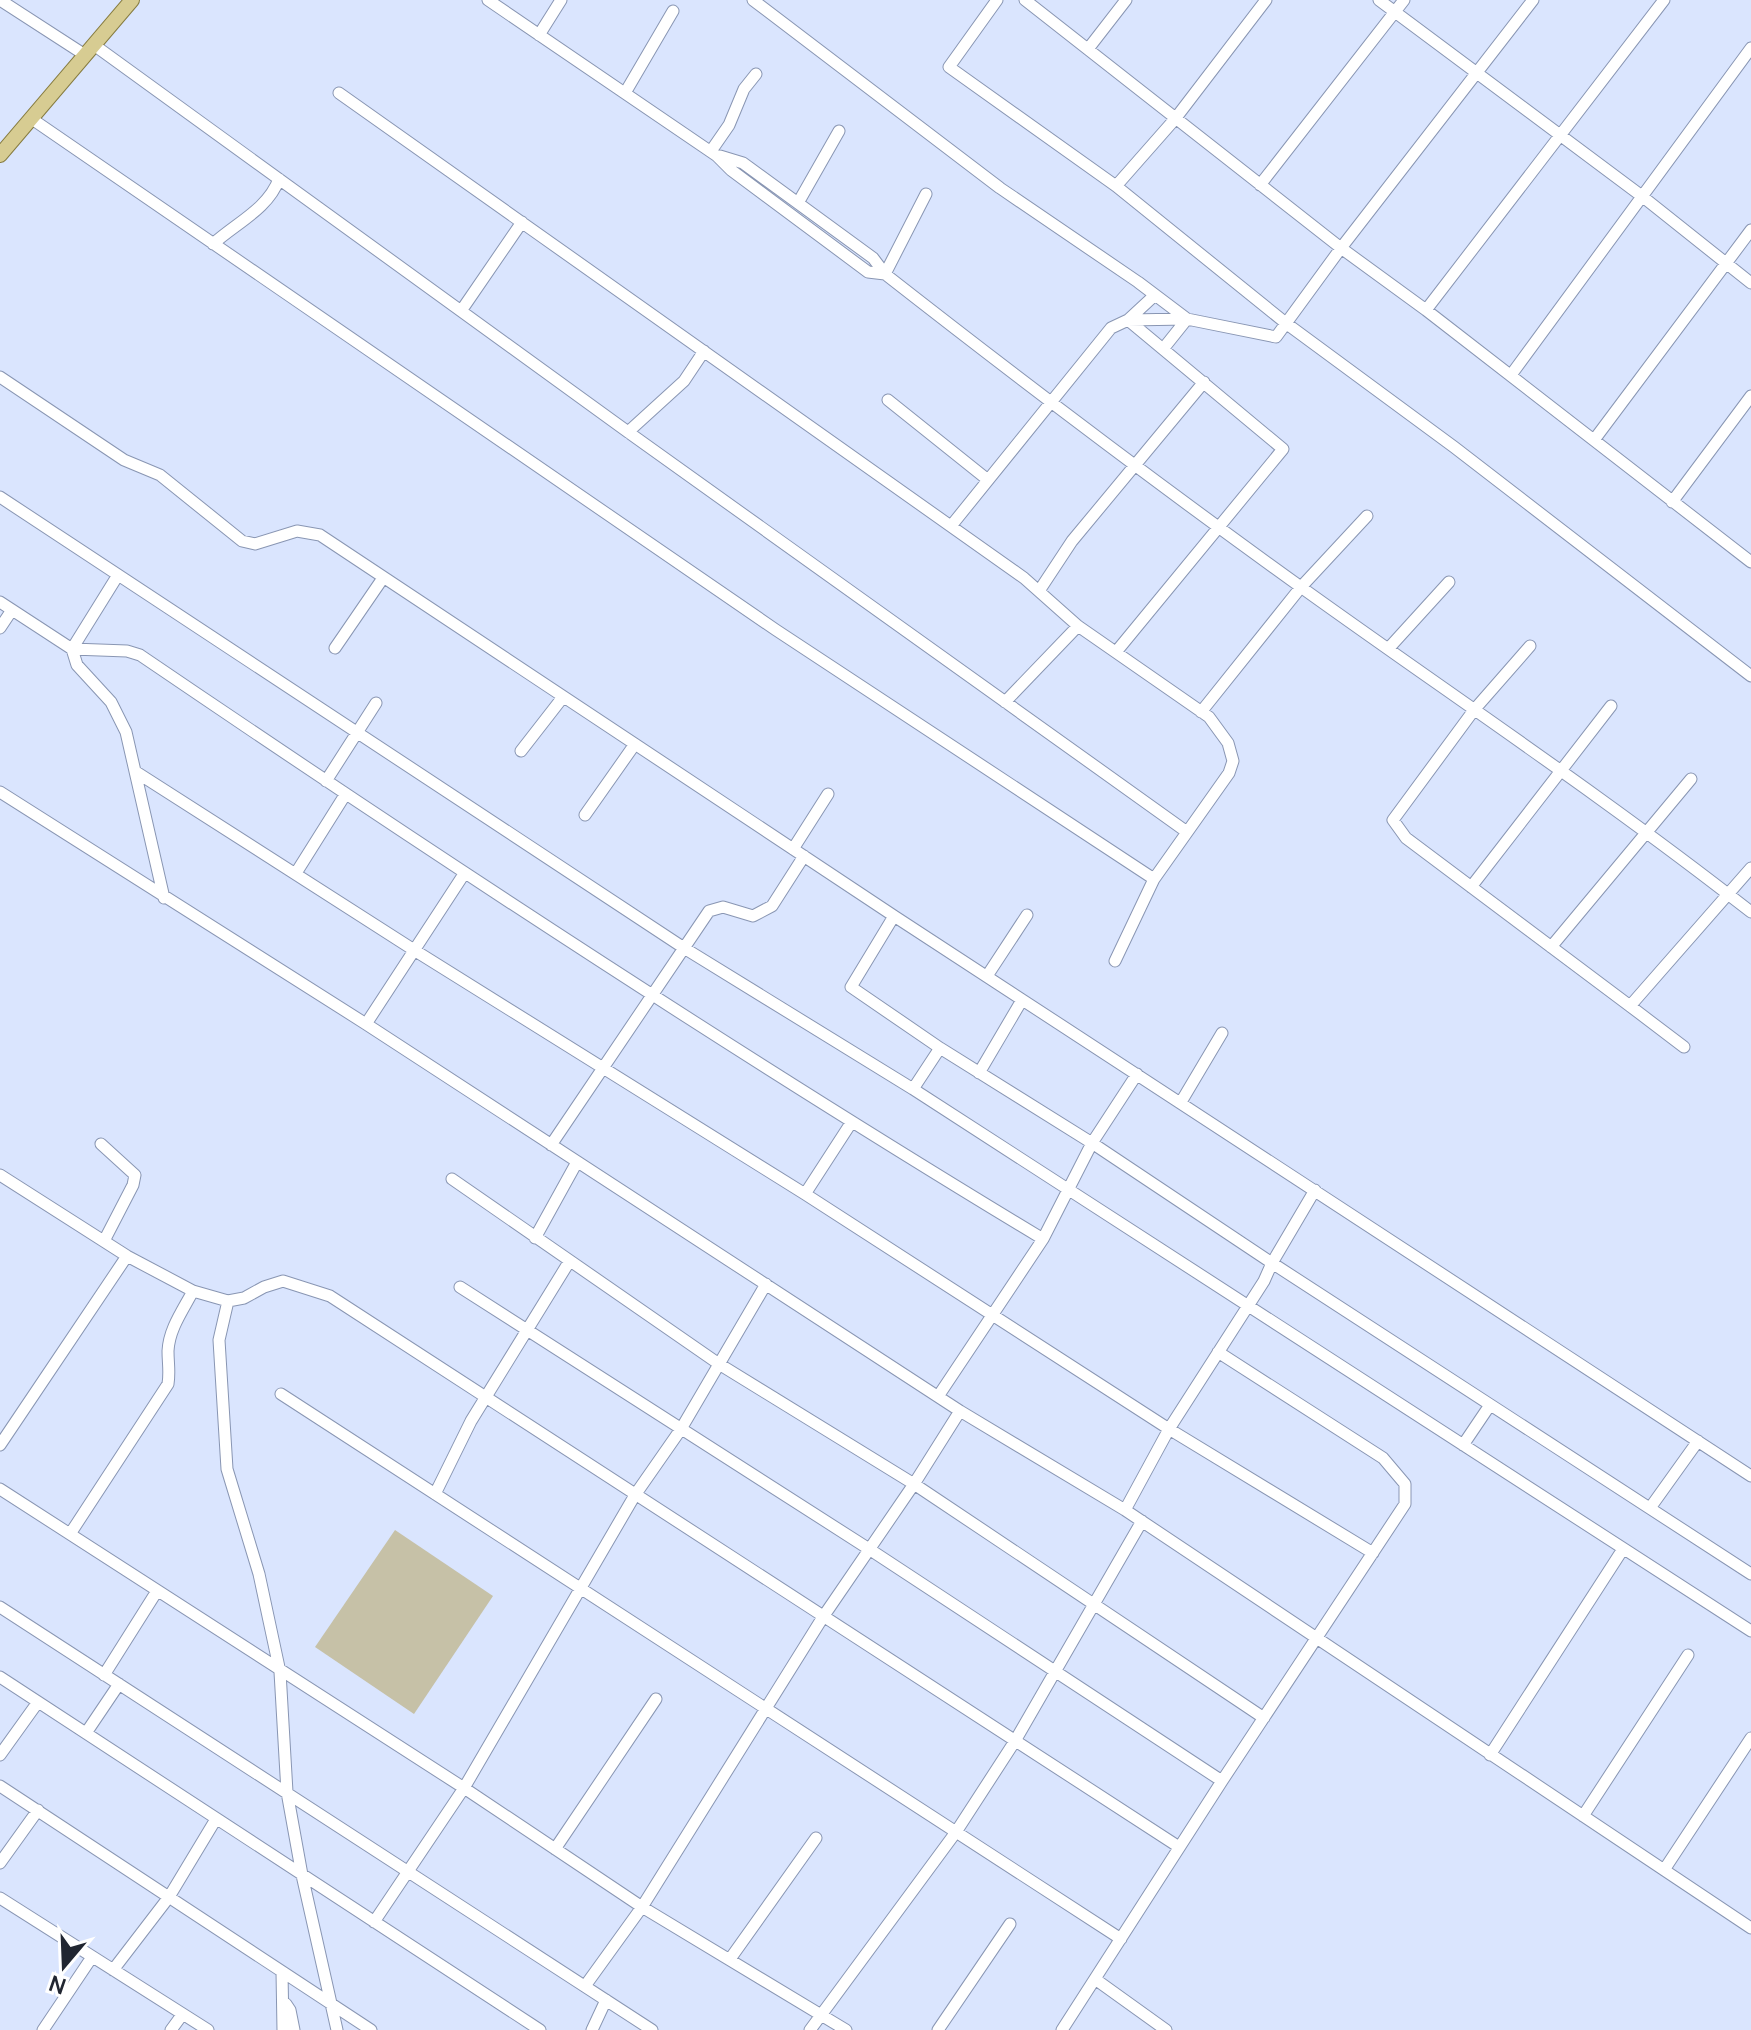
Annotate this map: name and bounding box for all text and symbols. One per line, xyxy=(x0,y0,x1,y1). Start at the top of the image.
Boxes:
north arrow xyxy=(24,1926,104,2006)
text: N xyxy=(45,1968,70,2002)

